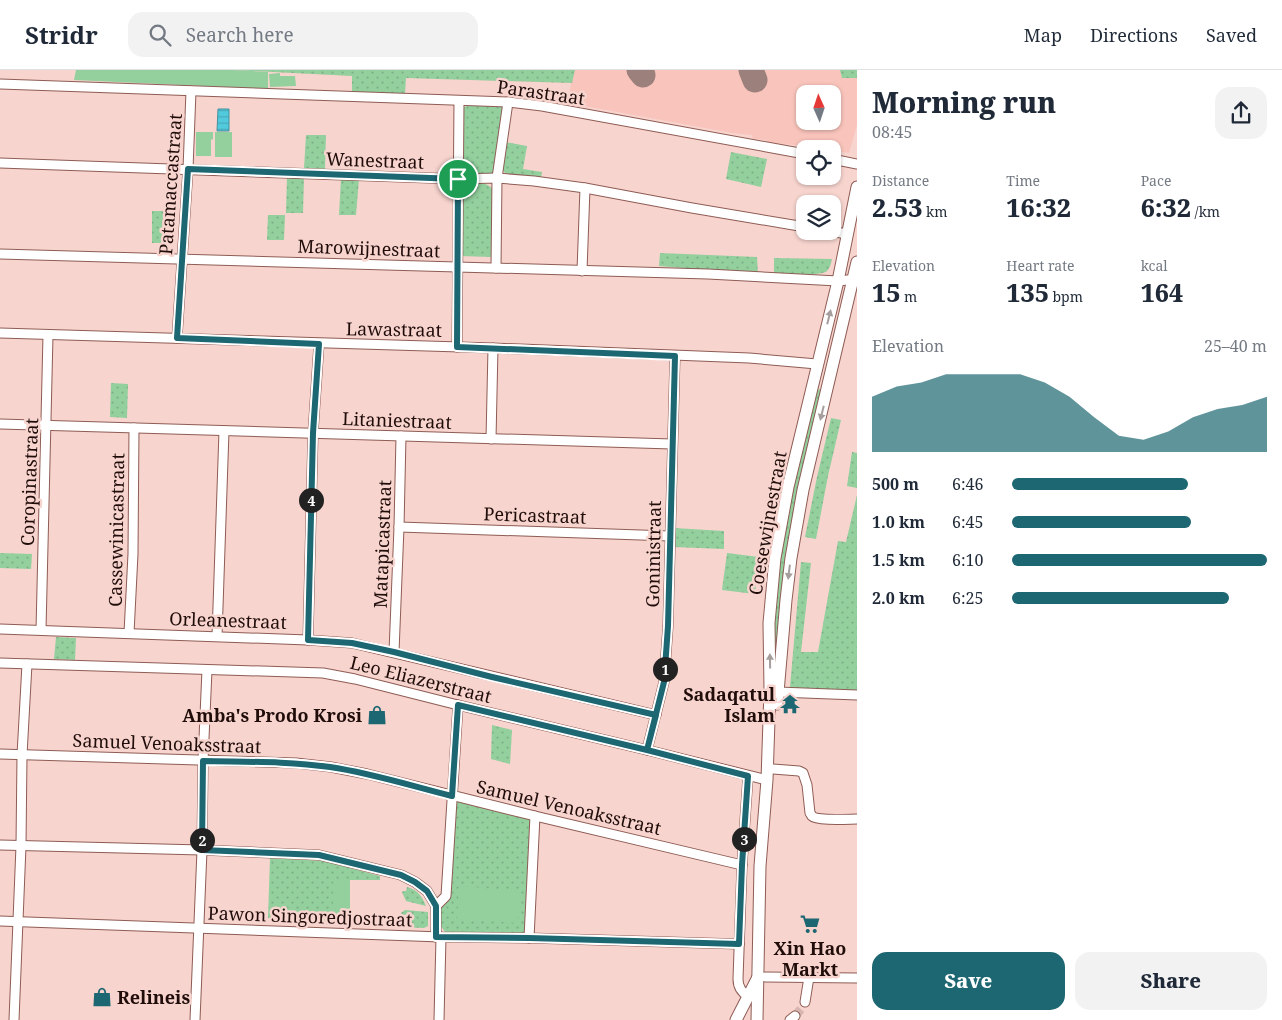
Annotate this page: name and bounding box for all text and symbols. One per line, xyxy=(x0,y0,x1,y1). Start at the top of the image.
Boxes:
search box xyxy=(128,12,478,57)
text: Stridr xyxy=(25,18,98,51)
icon: search xyxy=(146,21,174,49)
text: Search here xyxy=(186,22,294,48)
text: Map xyxy=(1024,23,1062,47)
text: Directions xyxy=(1090,23,1178,47)
text: Saved xyxy=(1206,23,1257,47)
street label: Parastraat xyxy=(496,74,586,110)
text: Morning run xyxy=(872,83,1056,121)
north arrow xyxy=(796,85,841,130)
map controls xyxy=(796,85,841,240)
button: share xyxy=(1215,87,1267,139)
street label: Patamaccastraat xyxy=(153,113,187,255)
text: 08:45 xyxy=(872,121,912,143)
button: locate xyxy=(796,140,841,185)
street label: Wanestraat xyxy=(326,146,424,174)
pin xyxy=(437,158,479,200)
icon: arrive xyxy=(444,165,472,193)
text: Distance xyxy=(872,171,929,190)
text: Time xyxy=(1006,171,1040,190)
text: Pace xyxy=(1141,171,1171,190)
text: 2.53 xyxy=(872,190,922,224)
text: 16:32 xyxy=(1006,190,1071,224)
text: 6:32 xyxy=(1141,190,1191,224)
button: layers xyxy=(796,195,841,240)
text: km xyxy=(922,202,947,221)
text: /km xyxy=(1191,202,1220,221)
street label: Marowijnestraat xyxy=(297,234,441,262)
text: Elevation xyxy=(872,256,935,275)
text: Heart rate xyxy=(1006,256,1075,275)
text: kcal xyxy=(1141,256,1168,275)
text: 15 xyxy=(872,275,900,309)
text: 135 xyxy=(1006,275,1049,309)
text: 164 xyxy=(1141,275,1183,309)
text: m xyxy=(900,287,917,306)
text: bpm xyxy=(1049,287,1083,306)
one-way arrow xyxy=(825,309,833,324)
street label: Lawastraat xyxy=(346,316,442,342)
text: Elevation xyxy=(872,335,944,357)
text: 25–40 m xyxy=(1204,335,1267,357)
street label: Litaniestraat xyxy=(342,406,452,434)
one-way arrow xyxy=(818,406,826,421)
street label: Coropinastraat xyxy=(15,418,43,546)
street label: Coesewijnestraat xyxy=(743,449,791,597)
street label: Cassewinicastraat xyxy=(103,453,129,607)
text: 500 m xyxy=(872,473,919,495)
text: 6:46 xyxy=(952,473,983,495)
street label: Matapicastraat xyxy=(368,479,396,609)
pin: 4 xyxy=(298,488,324,512)
text: 4 xyxy=(308,491,315,510)
street label: Goninistraat xyxy=(640,500,666,608)
street label: Pericastraat xyxy=(483,501,587,529)
text: 1.0 km xyxy=(872,511,925,533)
text: 6:45 xyxy=(952,511,983,533)
text: 1.5 km xyxy=(872,549,925,571)
text: 6:10 xyxy=(952,549,983,571)
one-way arrow xyxy=(785,565,793,581)
text: 2.0 km xyxy=(872,587,925,609)
text: 6:25 xyxy=(952,587,983,609)
street label: Orleanestraat xyxy=(169,606,287,634)
street label: Leo Eliazerstraat xyxy=(348,650,494,708)
one-way arrow xyxy=(766,653,774,669)
pin: 1 xyxy=(652,656,678,682)
text: 1 xyxy=(662,660,669,679)
place label: Sadaqatul Islam xyxy=(683,682,776,727)
temple icon: Sadaqatul Islam xyxy=(779,693,801,715)
place label: Amba's Prodo Krosi xyxy=(182,703,363,727)
shop icon: Amba's Prodo Krosi xyxy=(366,704,388,726)
street label: Samuel Venoaksstraat xyxy=(72,728,262,758)
street label: Samuel Venoaksstraat xyxy=(474,774,664,840)
pin: 3 xyxy=(732,826,756,852)
pin: 2 xyxy=(190,828,214,852)
text: 3 xyxy=(741,830,748,849)
text: 2 xyxy=(199,831,206,850)
street label: Pawon Singoredjostraat xyxy=(207,900,413,932)
supermarket icon: Xin Hao Markt xyxy=(799,913,821,935)
place label: Xin Hao Markt xyxy=(774,936,846,981)
button: Save xyxy=(872,952,1065,1010)
button: Share xyxy=(1075,952,1267,1010)
place label: Relineis xyxy=(117,985,190,1009)
shop icon: Relineis xyxy=(91,986,113,1008)

